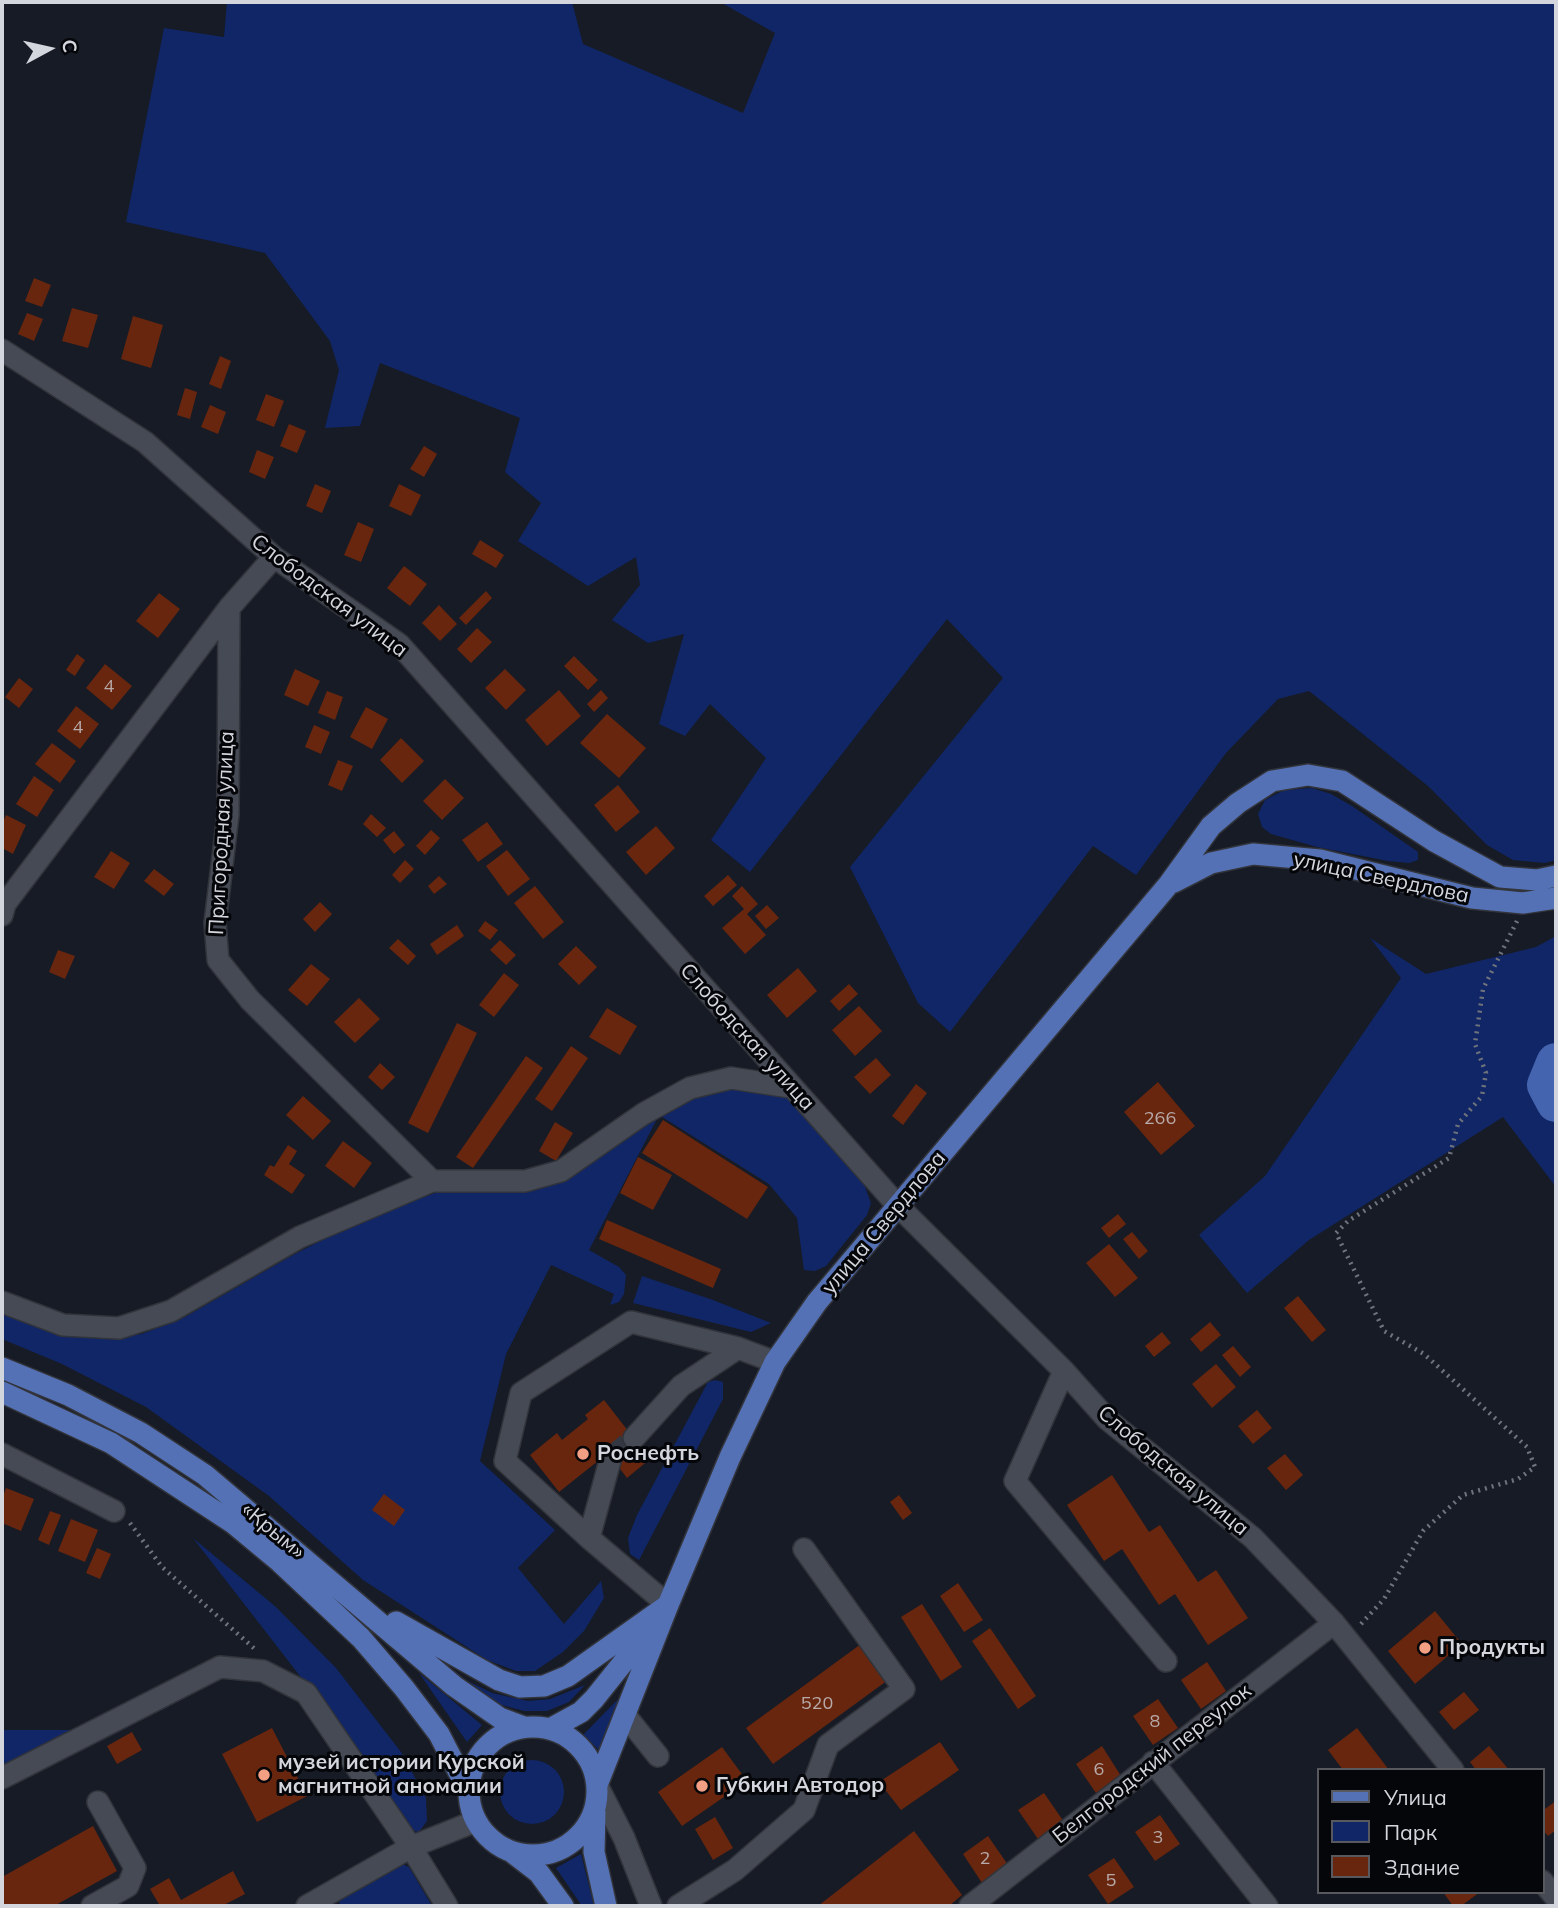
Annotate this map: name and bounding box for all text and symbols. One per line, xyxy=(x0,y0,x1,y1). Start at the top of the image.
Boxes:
north arrow xyxy=(14,14,84,84)
text: С xyxy=(57,38,83,54)
street label: Слободская улица xyxy=(246,529,412,663)
house number: 4 xyxy=(104,676,114,698)
house number: 4 xyxy=(73,717,83,739)
street label: Пригородная улица xyxy=(204,730,240,936)
street label: улица Свердлова xyxy=(1291,847,1471,909)
street label: Слободская улица xyxy=(674,958,820,1116)
house number: 266 xyxy=(1144,1108,1176,1130)
street label: улица Свердлова xyxy=(817,1146,951,1300)
street label: Слободская улица xyxy=(1093,1401,1253,1541)
place label: Роснефть xyxy=(597,1441,699,1467)
marker: Роснефть xyxy=(575,1446,591,1462)
street label: «Крым» xyxy=(236,1497,310,1565)
place label: Продукты xyxy=(1439,1635,1545,1661)
marker: Продукты xyxy=(1417,1640,1433,1656)
street label: Белгородский переулок xyxy=(1048,1679,1256,1849)
house number: 520 xyxy=(801,1693,833,1715)
house number: 8 xyxy=(1150,1711,1160,1733)
place label: музей истории Курской магнитной аномалии xyxy=(278,1750,525,1800)
house number: 6 xyxy=(1094,1759,1104,1781)
marker: музей истории Курской магнитной аномалии xyxy=(256,1767,272,1783)
legend xyxy=(1316,1768,1544,1894)
place label: Губкин Автодор xyxy=(716,1773,884,1799)
marker: Губкин Автодор xyxy=(694,1778,710,1794)
text: Улица xyxy=(1384,1784,1447,1810)
text: Парк xyxy=(1384,1819,1437,1845)
house number: 3 xyxy=(1153,1827,1163,1849)
house number: 2 xyxy=(980,1848,990,1870)
text: Здание xyxy=(1384,1854,1460,1880)
house number: 5 xyxy=(1106,1870,1116,1892)

